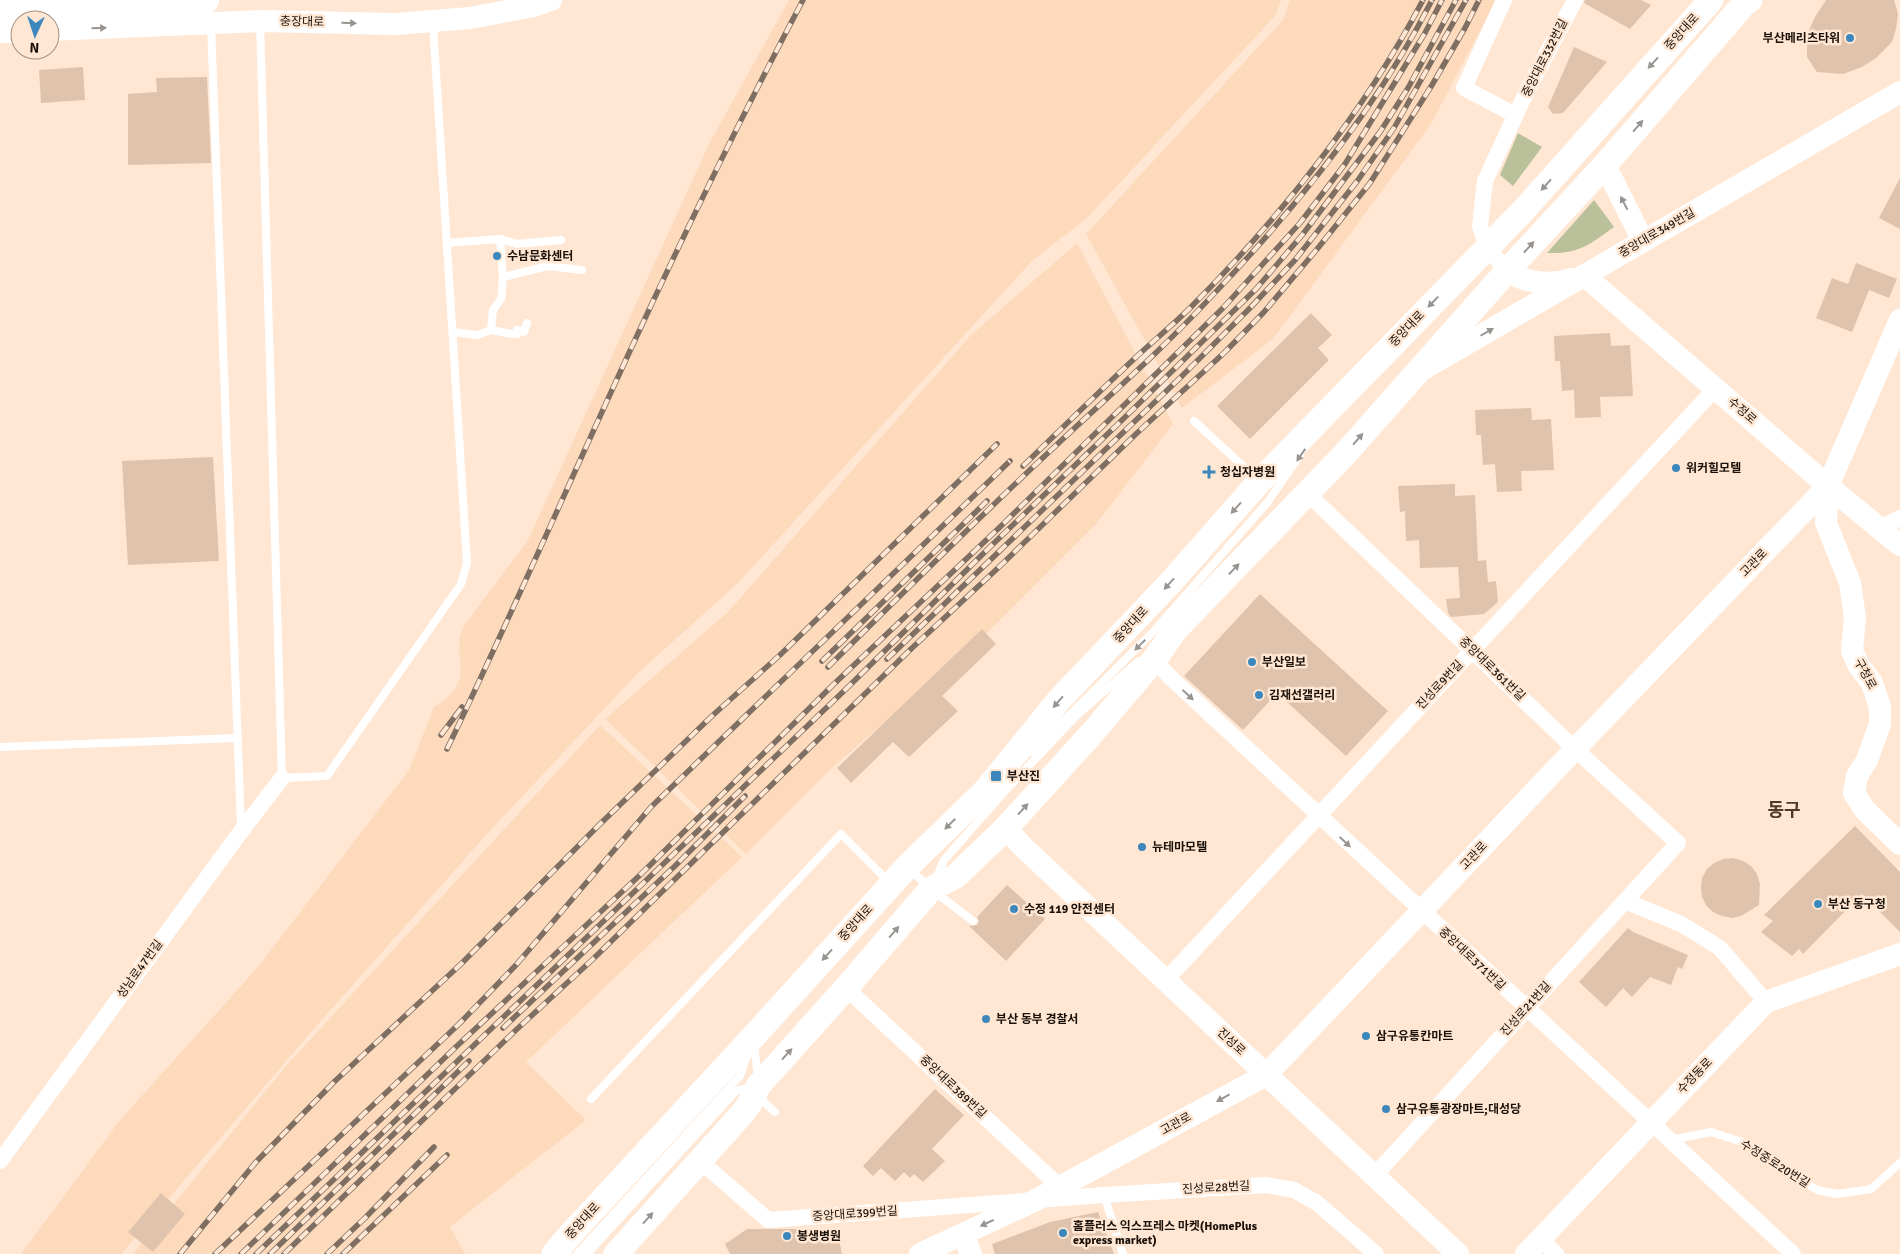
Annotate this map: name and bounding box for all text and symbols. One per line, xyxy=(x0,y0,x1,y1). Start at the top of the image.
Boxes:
north arrow xyxy=(10,10,60,60)
street label: 중앙대로 xyxy=(1662,11,1702,53)
street label: 충장대로 xyxy=(280,14,324,30)
street label: 중앙대로332번길 xyxy=(1519,16,1571,100)
one-way arrow xyxy=(341,19,357,27)
one-way arrow xyxy=(91,24,107,32)
place label: 부산메리츠타워 xyxy=(1763,31,1840,46)
marker: 부산메리츠타워 xyxy=(1844,32,1856,44)
text: N xyxy=(29,39,40,56)
one-way arrow xyxy=(1648,57,1659,70)
one-way arrow xyxy=(1633,120,1644,133)
one-way arrow xyxy=(1540,178,1551,191)
one-way arrow xyxy=(1620,196,1628,210)
street label: 중앙대로349번길 xyxy=(1616,205,1698,261)
one-way arrow xyxy=(1523,241,1535,253)
place label: 수남문화센터 xyxy=(507,249,573,264)
marker: 수남문화센터 xyxy=(491,250,503,262)
one-way arrow xyxy=(1428,296,1440,308)
street label: 중앙대로 xyxy=(1386,308,1428,350)
one-way arrow xyxy=(1481,328,1494,337)
street label: 수정로 xyxy=(1725,394,1759,428)
one-way arrow xyxy=(1353,432,1364,445)
one-way arrow xyxy=(1296,448,1306,461)
place label: 워커힐모텔 xyxy=(1686,461,1741,476)
marker: 워커힐모텔 xyxy=(1670,462,1682,474)
marker: 청십자병원 xyxy=(1202,465,1216,479)
place label: 청십자병원 xyxy=(1220,465,1275,480)
one-way arrow xyxy=(1230,501,1242,513)
street label: 고관로 xyxy=(1737,546,1771,580)
one-way arrow xyxy=(1228,563,1240,575)
one-way arrow xyxy=(1163,577,1175,589)
street label: 중앙대로 xyxy=(1110,604,1152,646)
street label: 중앙대로361번길 xyxy=(1456,634,1528,704)
one-way arrow xyxy=(1134,639,1146,651)
place label: 부산일보 xyxy=(1262,655,1306,670)
marker: 부산일보 xyxy=(1246,656,1258,668)
street label: 구청로 xyxy=(1850,656,1880,692)
street label: 진성로9번길 xyxy=(1413,657,1467,713)
place label: 김재선갤러리 xyxy=(1269,688,1335,703)
one-way arrow xyxy=(1182,689,1194,701)
marker: 김재선갤러리 xyxy=(1253,689,1265,701)
one-way arrow xyxy=(1052,696,1063,709)
marker: 부산진 xyxy=(989,769,1003,783)
place label: 부산진 xyxy=(1007,769,1040,784)
district label: 동구 xyxy=(1767,799,1801,821)
one-way arrow xyxy=(1017,803,1029,815)
one-way arrow xyxy=(945,818,957,830)
one-way arrow xyxy=(1339,836,1352,847)
street label: 고관로 xyxy=(1457,839,1491,873)
place label: 뉴테마모텔 xyxy=(1152,840,1207,855)
marker: 뉴테마모텔 xyxy=(1136,841,1148,853)
place label: 부산 동구청 xyxy=(1828,897,1886,912)
marker: 부산 동구청 xyxy=(1812,898,1824,910)
street label: 중앙대로 xyxy=(836,902,876,944)
place label: 수정 119 안전센터 xyxy=(1024,902,1115,917)
marker: 수정 119 안전센터 xyxy=(1008,903,1020,915)
street label: 중앙대로371번길 xyxy=(1436,924,1508,994)
one-way arrow xyxy=(888,927,900,939)
street label: 성남로47번길 xyxy=(114,937,166,1001)
one-way arrow xyxy=(821,949,833,961)
street label: 진성로21번길 xyxy=(1498,979,1554,1039)
place label: 부산 동부 경찰서 xyxy=(996,1012,1079,1027)
marker: 부산 동부 경찰서 xyxy=(980,1013,992,1025)
street label: 진성로 xyxy=(1214,1025,1248,1059)
place label: 삼구유통칸마트 xyxy=(1376,1029,1453,1044)
marker: 삼구유통칸마트 xyxy=(1360,1030,1372,1042)
one-way arrow xyxy=(781,1048,792,1061)
street label: 중앙대로389번길 xyxy=(917,1052,989,1122)
street label: 수정동로 xyxy=(1674,1055,1716,1097)
one-way arrow xyxy=(1216,1094,1231,1102)
place label: 삼구유통광장마트;대성당 xyxy=(1396,1102,1521,1117)
marker: 삼구유통광장마트;대성당 xyxy=(1380,1103,1392,1115)
street label: 고관로 xyxy=(1158,1109,1194,1139)
street label: 수정중로20번길 xyxy=(1737,1137,1813,1191)
street label: 진성로28번길 xyxy=(1182,1179,1250,1197)
street label: 중앙대로 xyxy=(563,1200,603,1242)
street label: 중앙대로399번길 xyxy=(812,1204,898,1224)
one-way arrow xyxy=(642,1212,654,1224)
one-way arrow xyxy=(980,1219,994,1227)
place label: 홈플러스 익스프레스 마켓(HomePlus express market) xyxy=(1073,1219,1258,1248)
marker: 홈플러스 익스프레스 마켓(HomePlus express market) xyxy=(1057,1227,1069,1239)
place label: 봉생병원 xyxy=(797,1229,841,1244)
marker: 봉생병원 xyxy=(781,1230,793,1242)

